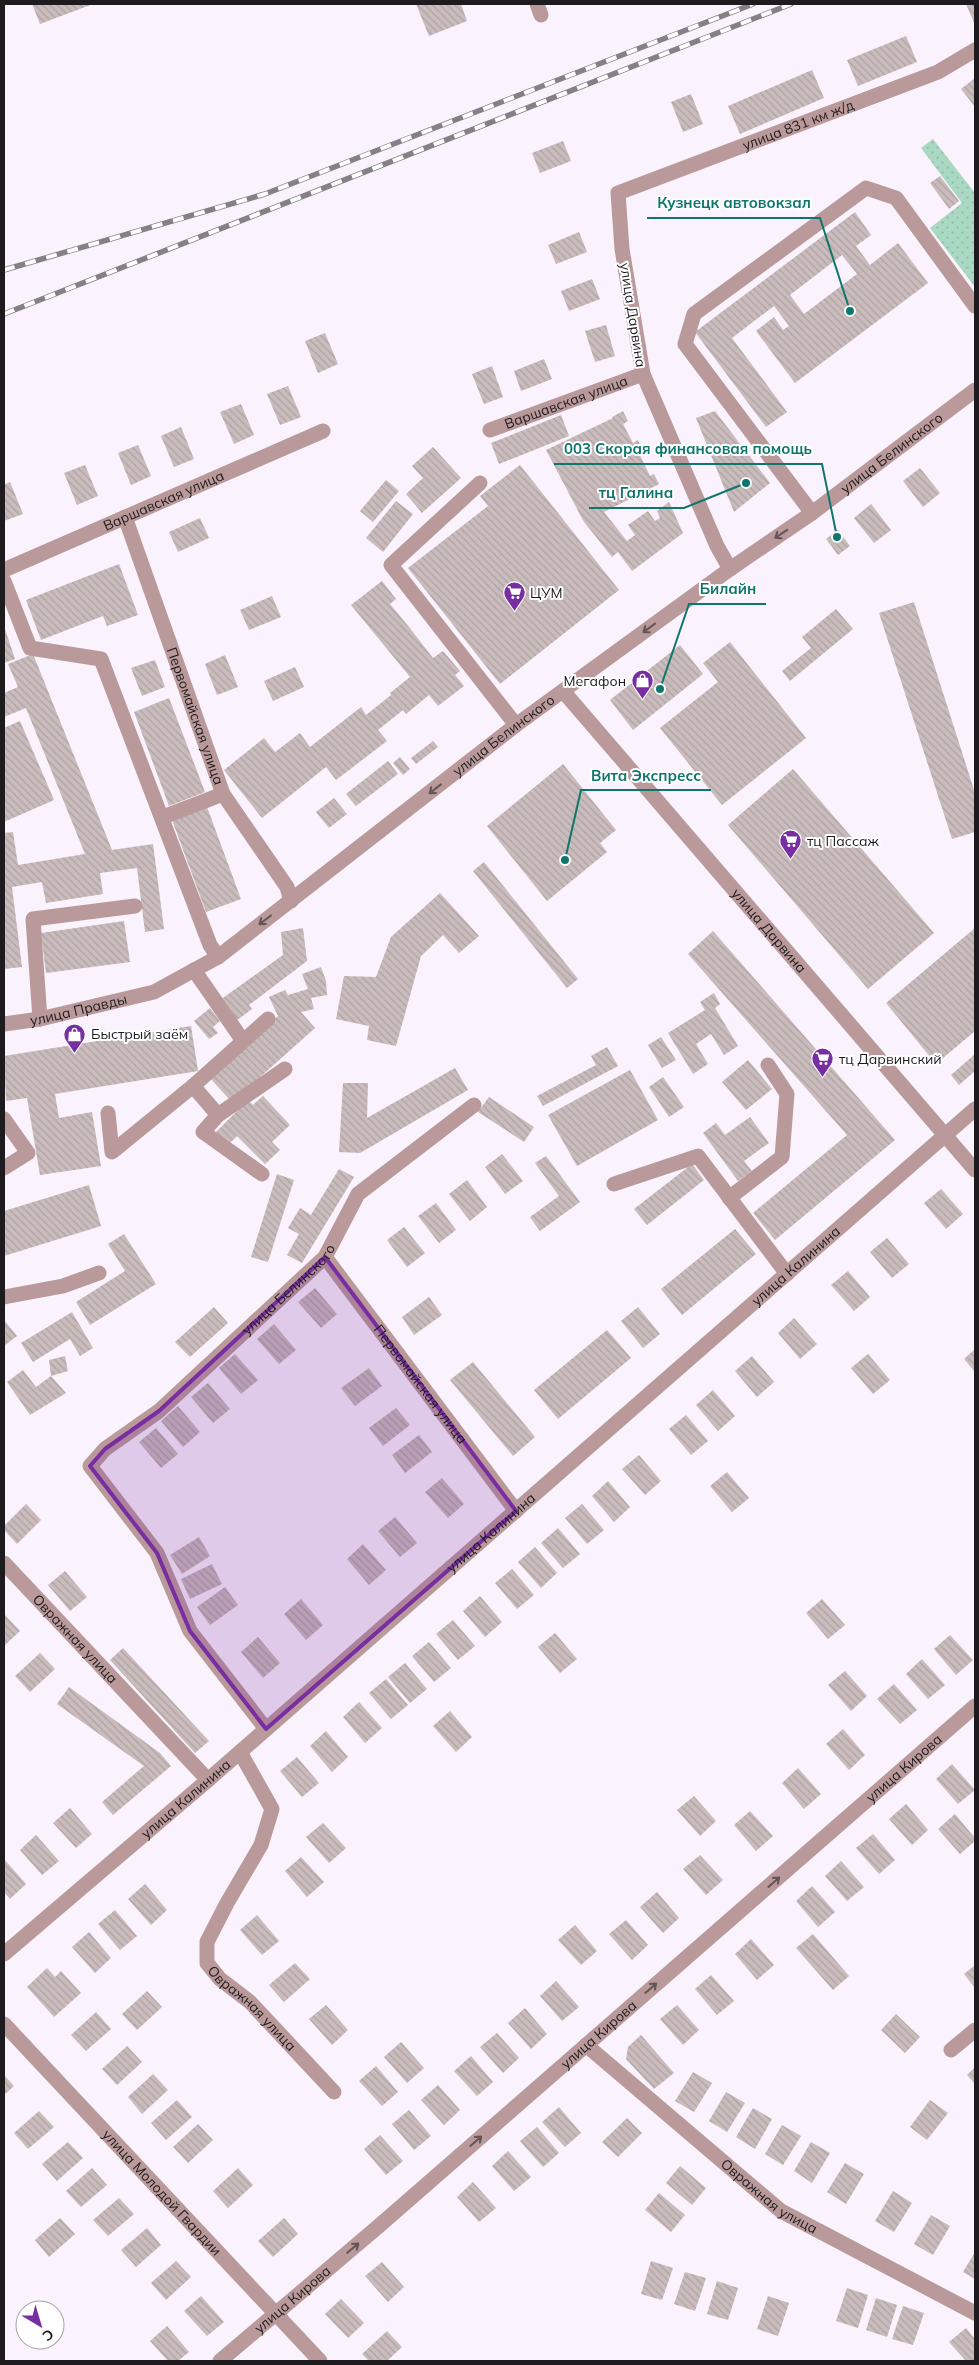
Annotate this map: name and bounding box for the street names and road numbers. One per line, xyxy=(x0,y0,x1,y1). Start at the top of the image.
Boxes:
street label: улица 831 км ж/д xyxy=(740,96,857,154)
street label: улица Дарвина xyxy=(616,261,650,369)
street label: Варшавская улица xyxy=(502,371,630,433)
street label: улица Белинского xyxy=(837,408,946,497)
street label: Варшавская улица xyxy=(100,466,227,535)
street label: Первомайская улица xyxy=(163,645,228,787)
street label: улица Белинского xyxy=(449,691,558,780)
street label: улица Дарвина xyxy=(728,885,810,977)
street label: улица Правды xyxy=(29,990,129,1029)
street label: улица Калинина xyxy=(747,1222,844,1310)
street label: улица Белинского xyxy=(238,1241,339,1339)
street label: Первомайская улица xyxy=(370,1321,471,1447)
street label: улица Калинина xyxy=(443,1489,539,1576)
street label: Овражная улица xyxy=(29,1590,122,1687)
street label: улица Кирова xyxy=(862,1730,945,1806)
street label: улица Калинина xyxy=(137,1755,234,1842)
street label: Овражная улица xyxy=(204,1962,300,2055)
street label: улица Кирова xyxy=(557,1996,640,2072)
street label: улица Молодой Гвардии xyxy=(99,2126,225,2259)
street label: Овражная улица xyxy=(717,2155,821,2238)
street label: улица Кирова xyxy=(250,2262,334,2337)

